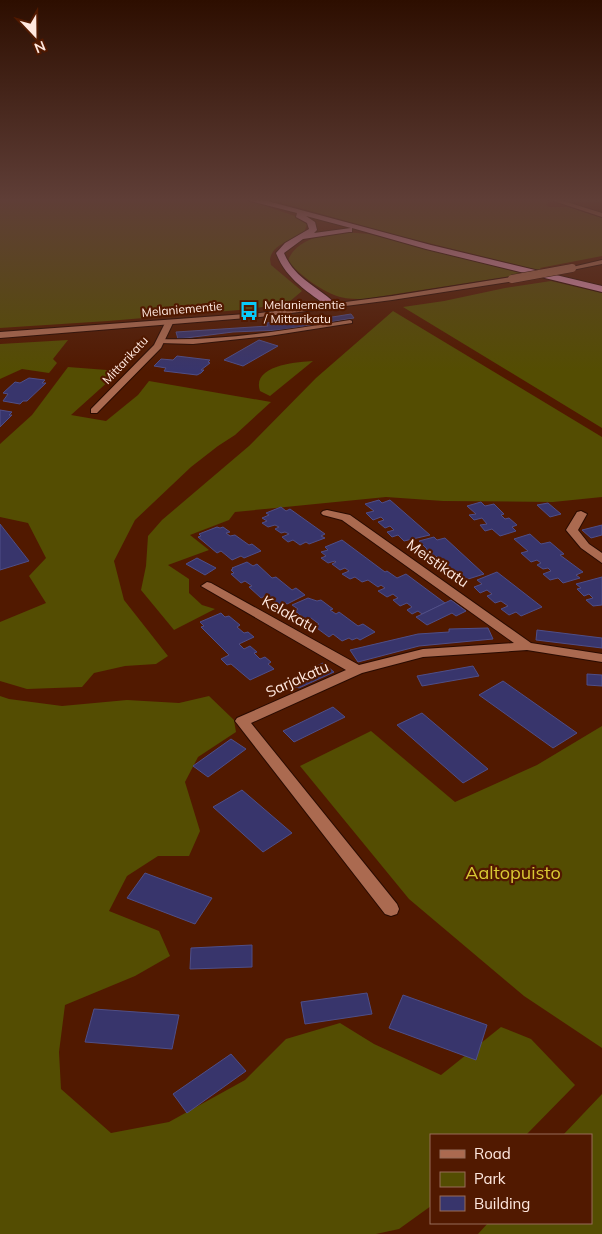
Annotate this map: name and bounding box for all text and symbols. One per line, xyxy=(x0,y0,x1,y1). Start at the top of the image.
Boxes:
north arrow xyxy=(10,10,60,60)
text: N xyxy=(32,37,48,57)
place label: Melaniementie / Mittarikatu xyxy=(263,297,345,326)
street label: Melaniementie xyxy=(141,298,223,320)
bus stop icon: Melaniementie / Mittarikatu xyxy=(238,300,260,322)
street label: Mittarikatu xyxy=(99,333,151,387)
street label: Meistikatu xyxy=(403,535,473,591)
street label: Kelakatu xyxy=(259,591,321,637)
street label: Sarjakatu xyxy=(263,657,331,701)
park label: Aaltopuisto xyxy=(465,861,561,884)
legend xyxy=(430,1134,592,1224)
text: Road xyxy=(474,1144,511,1163)
text: Park xyxy=(474,1169,506,1188)
text: Building xyxy=(474,1194,530,1213)

